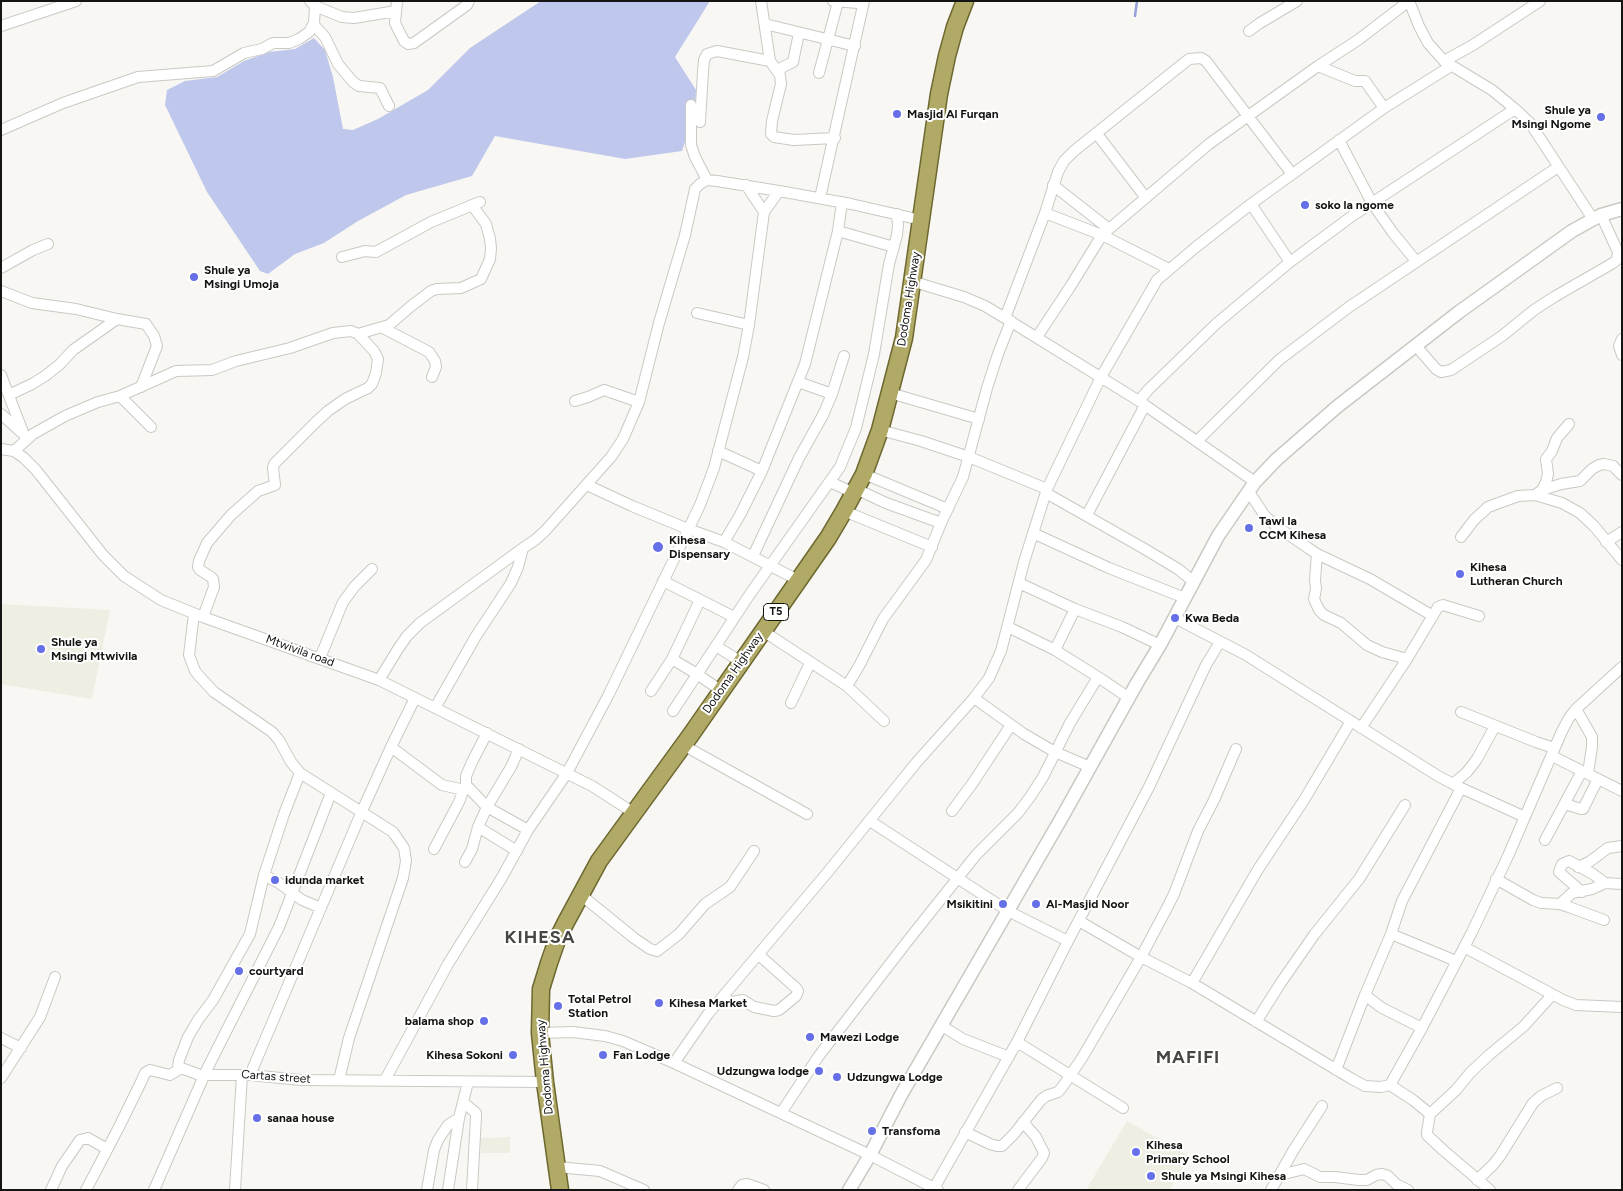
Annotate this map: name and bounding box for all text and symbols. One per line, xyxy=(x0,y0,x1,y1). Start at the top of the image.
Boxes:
place label: Shule ya Msingi Ngome xyxy=(1511,103,1591,131)
place label: Masjid Al Furqan xyxy=(907,107,998,121)
marker: Masjid Al Furqan xyxy=(891,108,903,120)
marker: Shule ya Msingi Ngome xyxy=(1595,111,1607,123)
place label: soko la ngome xyxy=(1315,198,1394,212)
marker: soko la ngome xyxy=(1299,199,1311,211)
street label: Dodoma Highway xyxy=(894,251,924,347)
place label: Shule ya Msingi Umoja xyxy=(204,263,279,291)
marker: Shule ya Msingi Umoja xyxy=(188,271,200,283)
place label: Tawi la CCM Kihesa xyxy=(1259,514,1326,542)
marker: Tawi la CCM Kihesa xyxy=(1243,522,1255,534)
place label: Kihesa Dispensary xyxy=(669,533,730,561)
marker: Kihesa Dispensary xyxy=(651,540,665,554)
place label: Kihesa Lutheran Church xyxy=(1470,560,1562,588)
marker: Kihesa Lutheran Church xyxy=(1454,568,1466,580)
road number: T5 xyxy=(764,604,788,620)
place label: Kwa Beda xyxy=(1185,611,1239,625)
marker: Kwa Beda xyxy=(1169,612,1181,624)
street label: Dodoma Highway xyxy=(700,630,766,716)
street label: Mtwivila road xyxy=(264,632,336,670)
place label: Shule ya Msingi Mtwivila xyxy=(51,635,137,663)
marker: Shule ya Msingi Mtwivila xyxy=(35,643,47,655)
place label: idunda market xyxy=(285,873,364,887)
marker: idunda market xyxy=(269,874,281,886)
place label: Msikitini xyxy=(946,897,993,911)
place label: Al-Masjid Noor xyxy=(1046,897,1129,911)
marker: Msikitini xyxy=(997,898,1009,910)
marker: Al-Masjid Noor xyxy=(1030,898,1042,910)
district label: KIHESA xyxy=(504,927,576,949)
place label: courtyard xyxy=(249,964,304,978)
marker: courtyard xyxy=(233,965,245,977)
place label: Total Petrol Station xyxy=(568,992,631,1020)
place label: Kihesa Market xyxy=(669,996,747,1010)
marker: Kihesa Market xyxy=(653,997,665,1009)
marker: Total Petrol Station xyxy=(552,1000,564,1012)
place label: balama shop xyxy=(405,1014,474,1028)
marker: balama shop xyxy=(478,1015,490,1027)
street label: Dodoma Highway xyxy=(534,1019,556,1115)
place label: Mawezi Lodge xyxy=(820,1030,899,1044)
marker: Mawezi Lodge xyxy=(804,1031,816,1043)
district label: MAFIFI xyxy=(1155,1047,1221,1069)
place label: Kihesa Sokoni xyxy=(426,1048,503,1062)
place label: Fan Lodge xyxy=(613,1048,670,1062)
marker: Kihesa Sokoni xyxy=(507,1049,519,1061)
marker: Fan Lodge xyxy=(597,1049,609,1061)
place label: Udzungwa lodge xyxy=(717,1064,809,1078)
marker: Udzungwa lodge xyxy=(813,1065,825,1077)
street label: Cartas street xyxy=(241,1067,311,1087)
place label: Udzungwa Lodge xyxy=(847,1070,943,1084)
marker: Udzungwa Lodge xyxy=(831,1071,843,1083)
place label: sanaa house xyxy=(267,1111,334,1125)
marker: sanaa house xyxy=(251,1112,263,1124)
place label: Transfoma xyxy=(882,1124,940,1138)
marker: Transfoma xyxy=(866,1125,878,1137)
place label: Kihesa Primary School xyxy=(1146,1138,1230,1166)
marker: Kihesa Primary School xyxy=(1130,1146,1142,1158)
place label: Shule ya Msingi Kihesa xyxy=(1161,1169,1286,1183)
marker: Shule ya Msingi Kihesa xyxy=(1145,1170,1157,1182)

